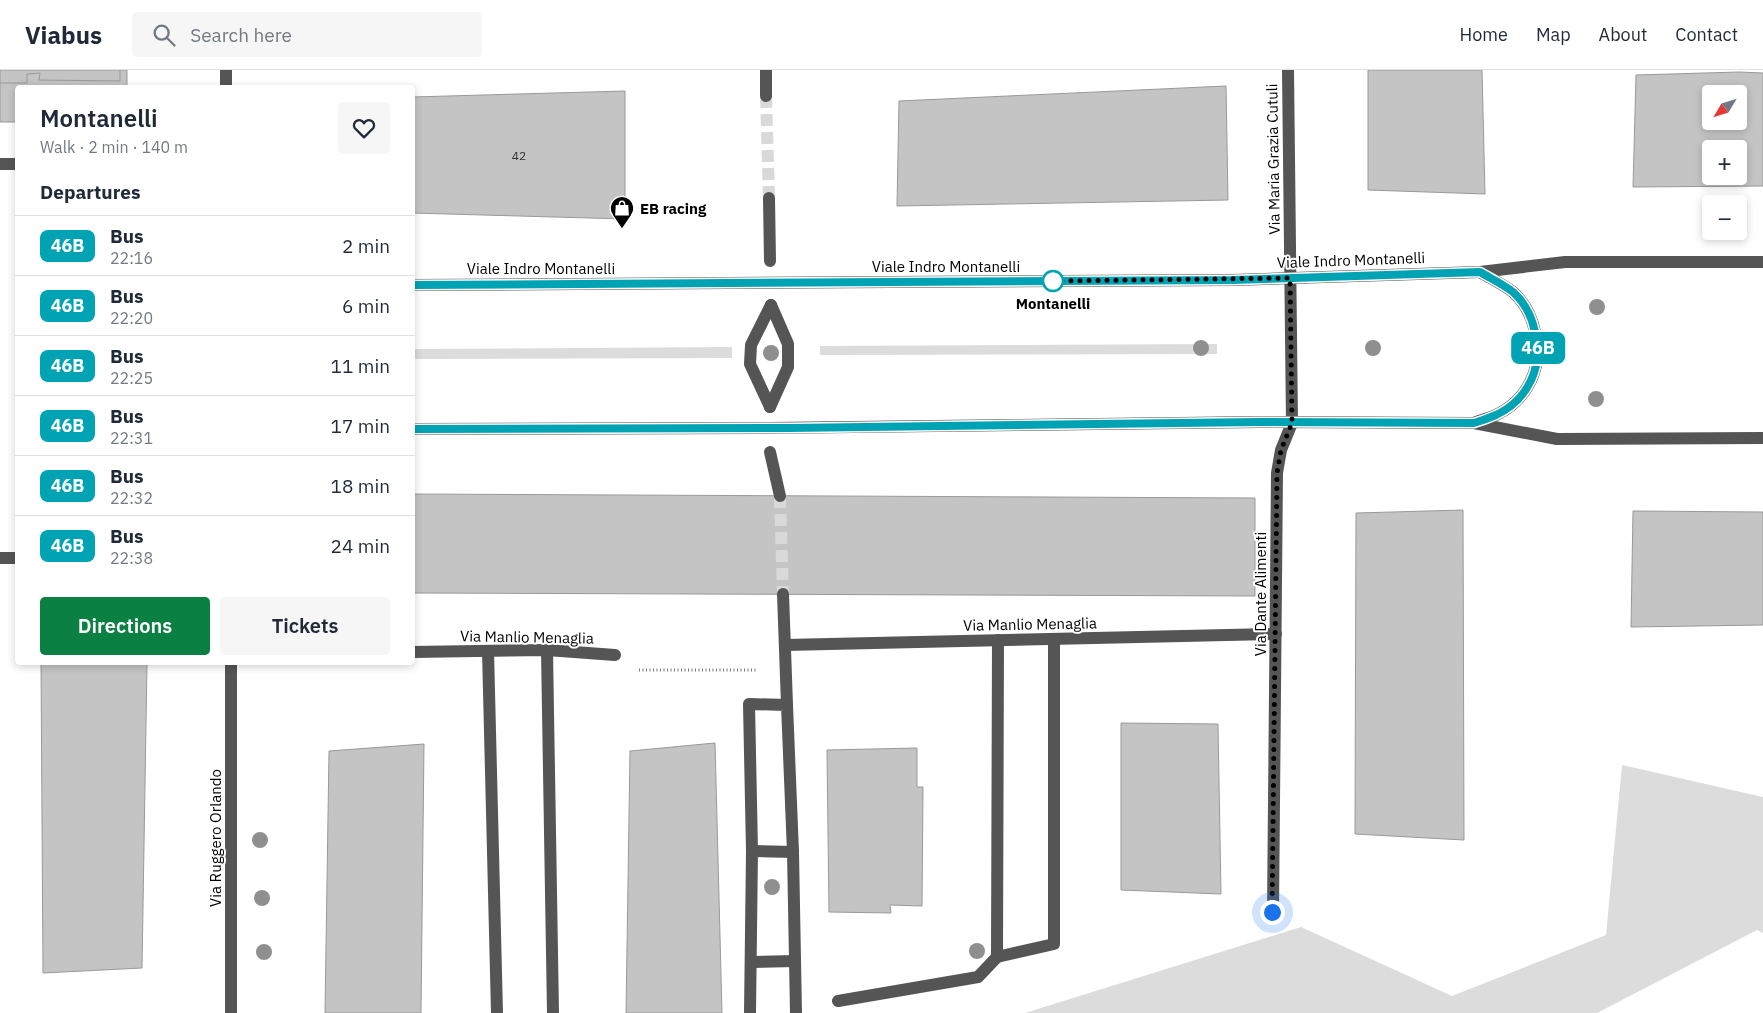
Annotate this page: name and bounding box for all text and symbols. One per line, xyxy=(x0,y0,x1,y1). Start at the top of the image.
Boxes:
search box xyxy=(132,12,482,57)
text: Viabus xyxy=(25,19,102,51)
icon: search xyxy=(150,21,178,49)
text: Search here xyxy=(190,23,292,47)
text: Home xyxy=(1460,23,1508,46)
text: Map xyxy=(1536,23,1571,46)
text: About xyxy=(1599,23,1647,46)
text: Contact xyxy=(1675,23,1738,46)
street label: Via Maria Grazia Cutuli xyxy=(1262,83,1284,235)
north arrow xyxy=(1702,85,1748,130)
map controls xyxy=(1702,85,1747,240)
text: Montanelli xyxy=(40,102,158,134)
button: heart xyxy=(338,102,390,154)
text: Walk · 2 min · 140 m xyxy=(40,137,188,157)
button: + xyxy=(1702,140,1747,185)
house number: 42 xyxy=(512,148,526,163)
text: Departures xyxy=(40,180,140,204)
shop icon: EB racing xyxy=(609,195,635,229)
button: − xyxy=(1702,195,1747,240)
place label: EB racing xyxy=(640,199,707,218)
text: Bus xyxy=(110,224,144,248)
text: 46B xyxy=(51,234,84,257)
text: 2 min xyxy=(342,234,390,258)
text: 22:16 xyxy=(110,248,153,268)
street label: Viale Indro Montanelli xyxy=(1277,248,1425,272)
street label: Viale Indro Montanelli xyxy=(872,257,1020,276)
street label: Viale Indro Montanelli xyxy=(467,259,615,278)
marker: Montanelli xyxy=(1042,270,1064,292)
text: Bus xyxy=(110,284,144,308)
text: 46B xyxy=(51,294,84,317)
text: 6 min xyxy=(342,294,390,318)
place label: Montanelli xyxy=(1016,294,1090,313)
text: 22:20 xyxy=(110,308,153,328)
line badge: 46B xyxy=(1509,332,1567,364)
text: 46B xyxy=(1521,336,1555,359)
text: Bus xyxy=(110,344,144,368)
text: 46B xyxy=(51,354,84,377)
text: 11 min xyxy=(331,354,390,378)
text: 22:25 xyxy=(110,368,153,388)
text: Bus xyxy=(110,404,144,428)
text: 46B xyxy=(51,414,84,437)
text: 17 min xyxy=(331,414,390,438)
text: 22:31 xyxy=(110,428,153,448)
text: Bus xyxy=(110,464,144,488)
text: 46B xyxy=(51,474,84,497)
text: 18 min xyxy=(331,474,390,498)
text: 22:32 xyxy=(110,488,153,508)
text: Bus xyxy=(110,524,144,548)
street label: Via Dante Alimenti xyxy=(1251,532,1270,656)
text: 46B xyxy=(51,534,84,557)
text: 24 min xyxy=(331,534,390,558)
text: 22:38 xyxy=(110,548,153,568)
button: Directions xyxy=(40,597,210,655)
button: Tickets xyxy=(220,597,390,655)
street label: Via Manlio Menaglia xyxy=(963,613,1097,635)
street label: Via Manlio Menaglia xyxy=(460,626,594,648)
street label: Via Ruggero Orlando xyxy=(206,769,225,907)
your location xyxy=(1260,900,1285,925)

